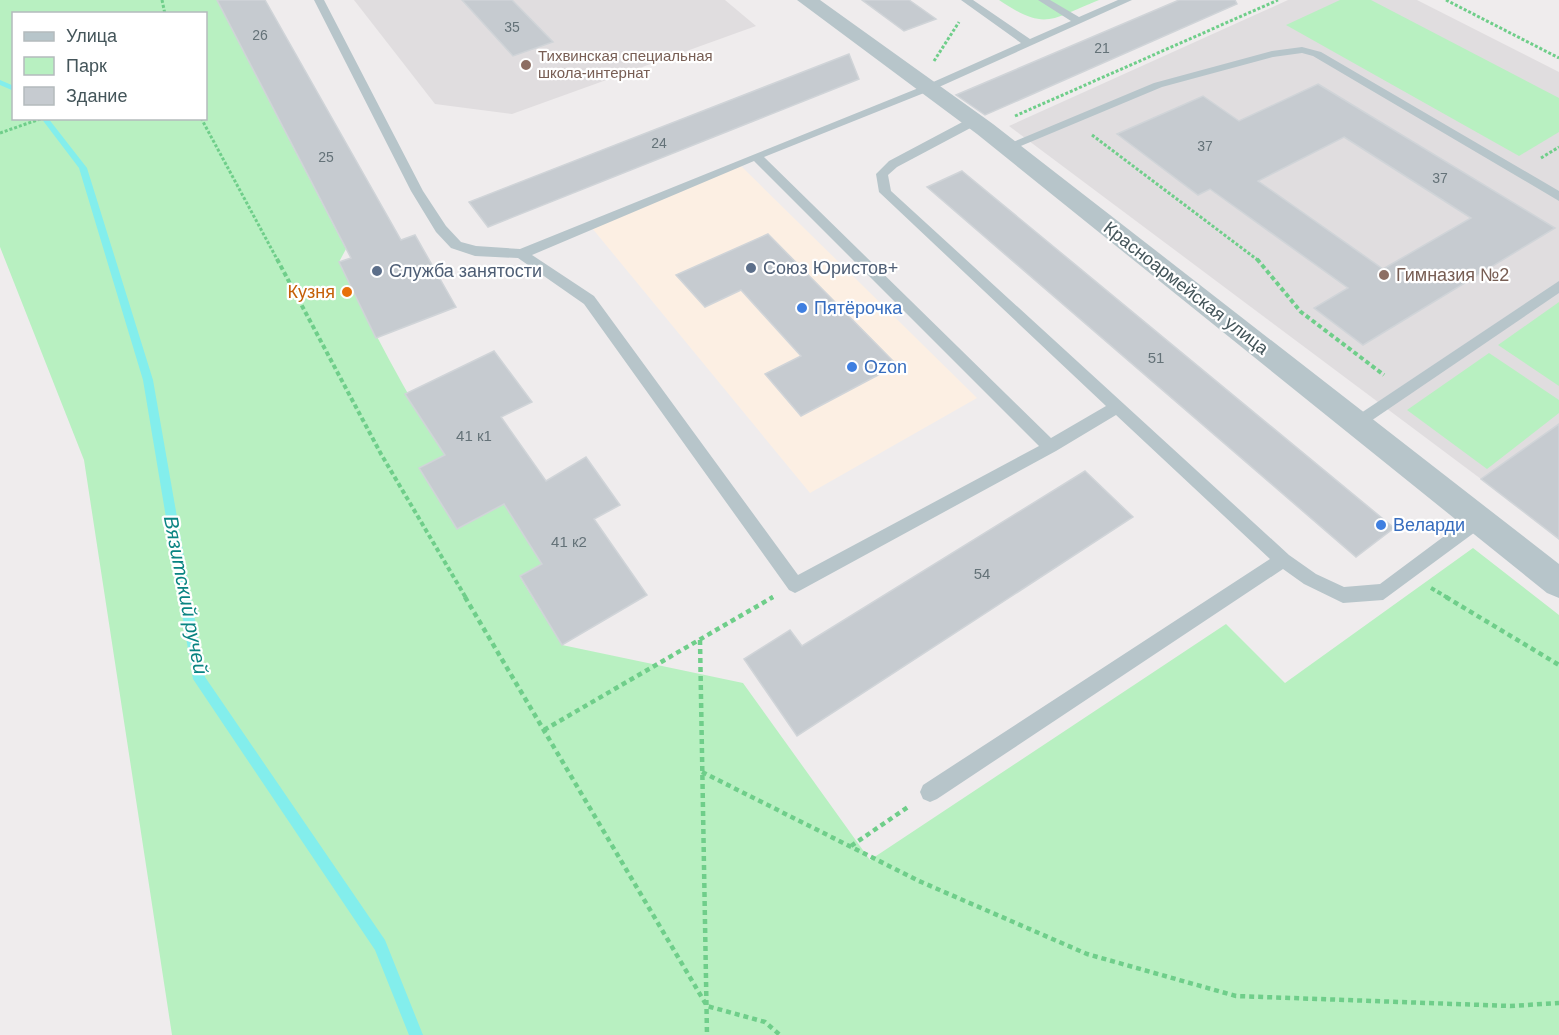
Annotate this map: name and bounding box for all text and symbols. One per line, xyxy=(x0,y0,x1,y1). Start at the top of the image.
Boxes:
legend xyxy=(12,12,207,120)
house number: 35 xyxy=(504,19,520,35)
text: Улица xyxy=(66,26,118,46)
house number: 26 xyxy=(252,27,268,43)
house number: 21 xyxy=(1094,40,1110,56)
place label: Тихвинская специальная школа-интернат xyxy=(538,47,713,81)
text: Парк xyxy=(66,56,107,76)
marker: Тихвинская специальная школа-интернат xyxy=(519,58,533,72)
text: Здание xyxy=(66,86,127,106)
house number: 24 xyxy=(651,135,667,151)
house number: 37 xyxy=(1197,138,1213,154)
house number: 25 xyxy=(318,149,334,165)
house number: 37 xyxy=(1432,170,1448,186)
street label: Красноармейская улица xyxy=(1100,217,1273,359)
place label: Союз Юристов+ xyxy=(763,258,898,278)
place label: Служба занятости xyxy=(389,261,542,281)
marker: Союз Юристов+ xyxy=(744,261,758,275)
marker: Служба занятости xyxy=(370,264,384,278)
place label: Гимназия №2 xyxy=(1396,265,1509,285)
marker: Гимназия №2 xyxy=(1377,268,1391,282)
place label: Кузня xyxy=(288,282,335,302)
marker: Кузня xyxy=(340,285,354,299)
place label: Пятёрочка xyxy=(814,298,903,318)
marker: Пятёрочка xyxy=(795,301,809,315)
house number: 51 xyxy=(1148,349,1164,366)
place label: Ozon xyxy=(864,357,907,377)
marker: Ozon xyxy=(845,360,859,374)
house number: 41 к1 xyxy=(456,427,492,444)
water label: Вязитский ручей xyxy=(160,514,212,676)
place label: Веларди xyxy=(1393,515,1465,535)
marker: Веларди xyxy=(1374,518,1388,532)
house number: 41 к2 xyxy=(551,533,587,550)
house number: 54 xyxy=(974,565,990,582)

